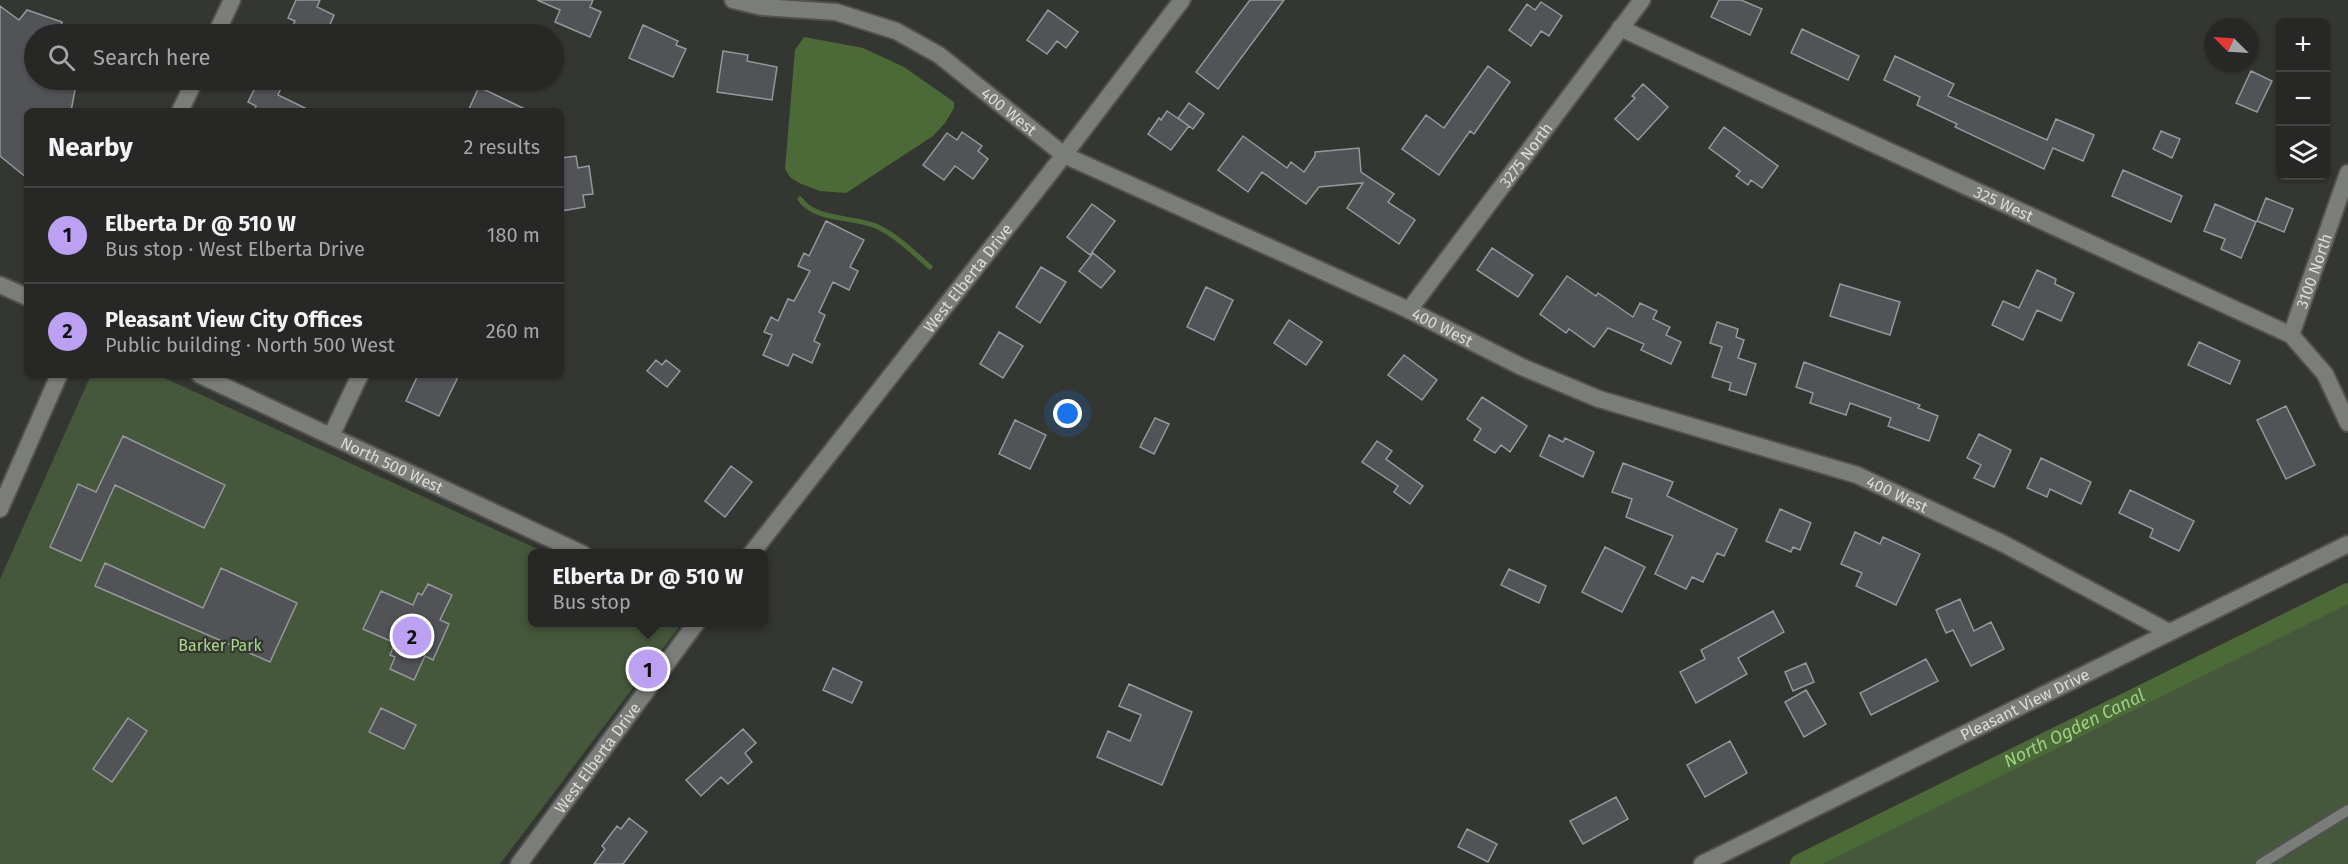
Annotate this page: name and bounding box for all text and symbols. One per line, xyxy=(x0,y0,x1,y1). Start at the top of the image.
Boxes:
north arrow xyxy=(2204,18,2258,72)
map controls xyxy=(2276,18,2330,180)
button: + xyxy=(2276,18,2330,72)
search box xyxy=(24,24,564,90)
icon: search xyxy=(45,41,78,74)
text: Search here xyxy=(93,44,211,71)
button: − xyxy=(2276,72,2330,126)
street label: 400 West xyxy=(977,84,1041,140)
street label: 3275 North xyxy=(1495,119,1557,191)
button: layers xyxy=(2276,126,2330,180)
text: Nearby xyxy=(48,132,133,163)
text: 2 results xyxy=(463,135,540,159)
street label: 325 West xyxy=(1971,182,2036,226)
text: Elberta Dr @ 510 W xyxy=(105,210,296,237)
street label: West Elberta Drive xyxy=(919,220,1017,336)
text: 1 xyxy=(63,223,72,247)
text: 180 m xyxy=(487,223,540,247)
street label: 3100 North xyxy=(2292,231,2336,311)
text: Bus stop · West Elberta Drive xyxy=(105,237,365,261)
street label: 400 West xyxy=(1409,304,1476,351)
text: Pleasant View City Offices xyxy=(105,306,363,333)
text: 2 xyxy=(62,319,73,343)
text: 260 m xyxy=(486,319,540,343)
text: Public building · North 500 West xyxy=(105,333,395,357)
your location xyxy=(1053,399,1082,428)
street label: North 500 West xyxy=(337,433,446,497)
street label: 400 West xyxy=(1863,472,1931,517)
popup xyxy=(528,549,768,627)
text: Elberta Dr @ 510 W xyxy=(553,563,743,590)
text: Bus stop xyxy=(553,590,631,614)
pin: 2 xyxy=(392,614,432,658)
park label: Barker Park xyxy=(178,636,262,655)
pin: 1 xyxy=(628,646,668,692)
street label: Pleasant View Drive xyxy=(1957,665,2093,745)
water label: North Ogden Canal xyxy=(2000,684,2148,772)
street label: West Elberta Drive xyxy=(551,699,645,817)

